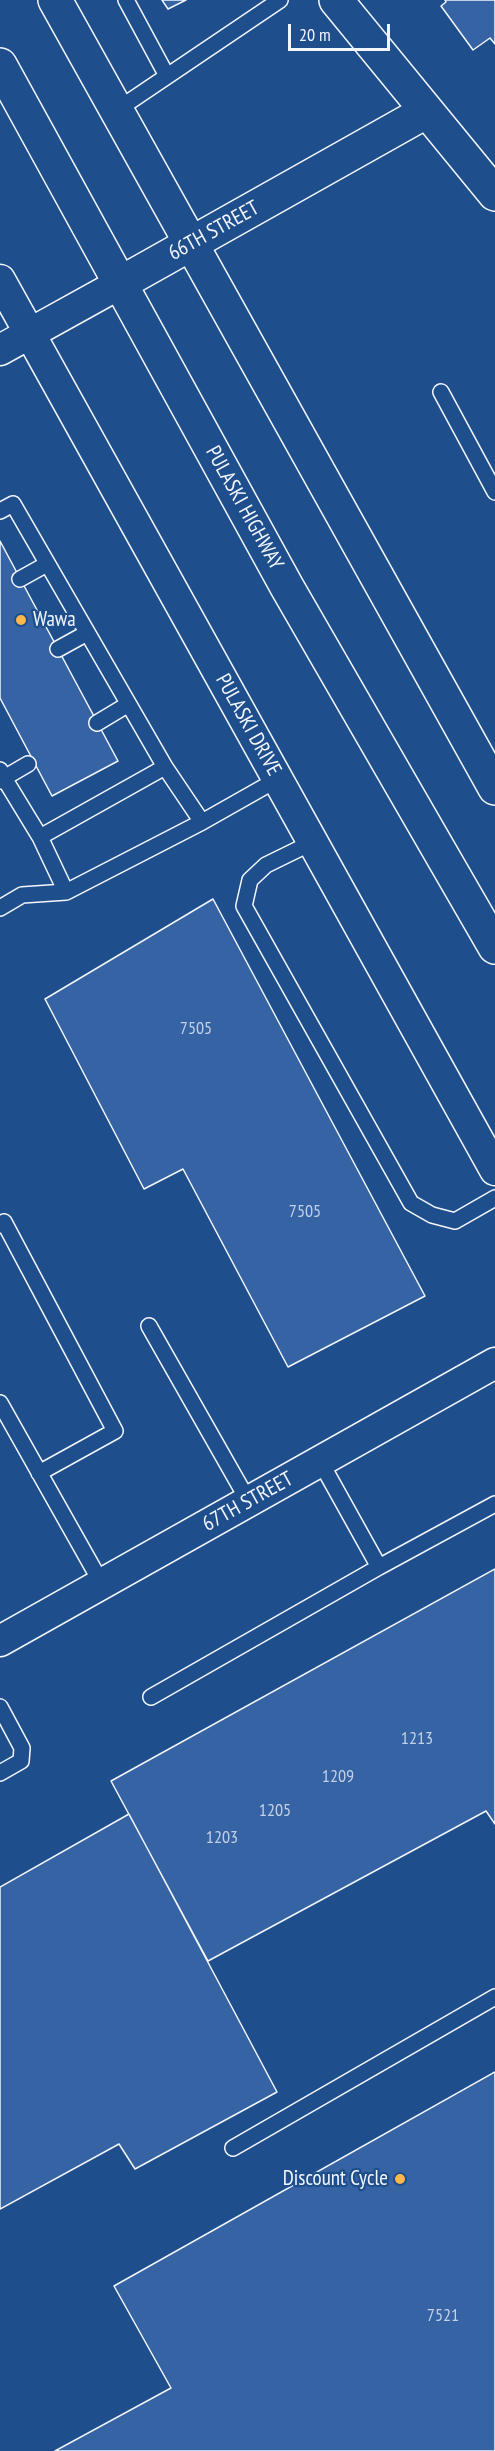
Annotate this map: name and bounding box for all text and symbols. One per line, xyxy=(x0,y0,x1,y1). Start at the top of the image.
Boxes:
scale bar xyxy=(291,12,393,50)
text: 20 m xyxy=(299,23,331,46)
street label: 66TH STREET xyxy=(164,196,264,266)
street label: PULASKI HIGHWAY xyxy=(200,442,288,574)
place label: Wawa xyxy=(33,607,76,633)
marker: Wawa xyxy=(14,613,28,627)
street label: PULASKI DRIVE xyxy=(210,670,286,780)
house number: 7505 xyxy=(180,1018,212,1040)
house number: 7505 xyxy=(289,1201,321,1223)
street label: 67TH STREET xyxy=(198,1467,298,1537)
house number: 1213 xyxy=(401,1728,433,1750)
house number: 1209 xyxy=(322,1766,354,1788)
house number: 1205 xyxy=(259,1800,291,1822)
house number: 1203 xyxy=(206,1827,238,1849)
place label: Discount Cycle xyxy=(283,2166,388,2192)
marker: Discount Cycle xyxy=(393,2172,407,2186)
house number: 7521 xyxy=(427,2305,459,2327)

